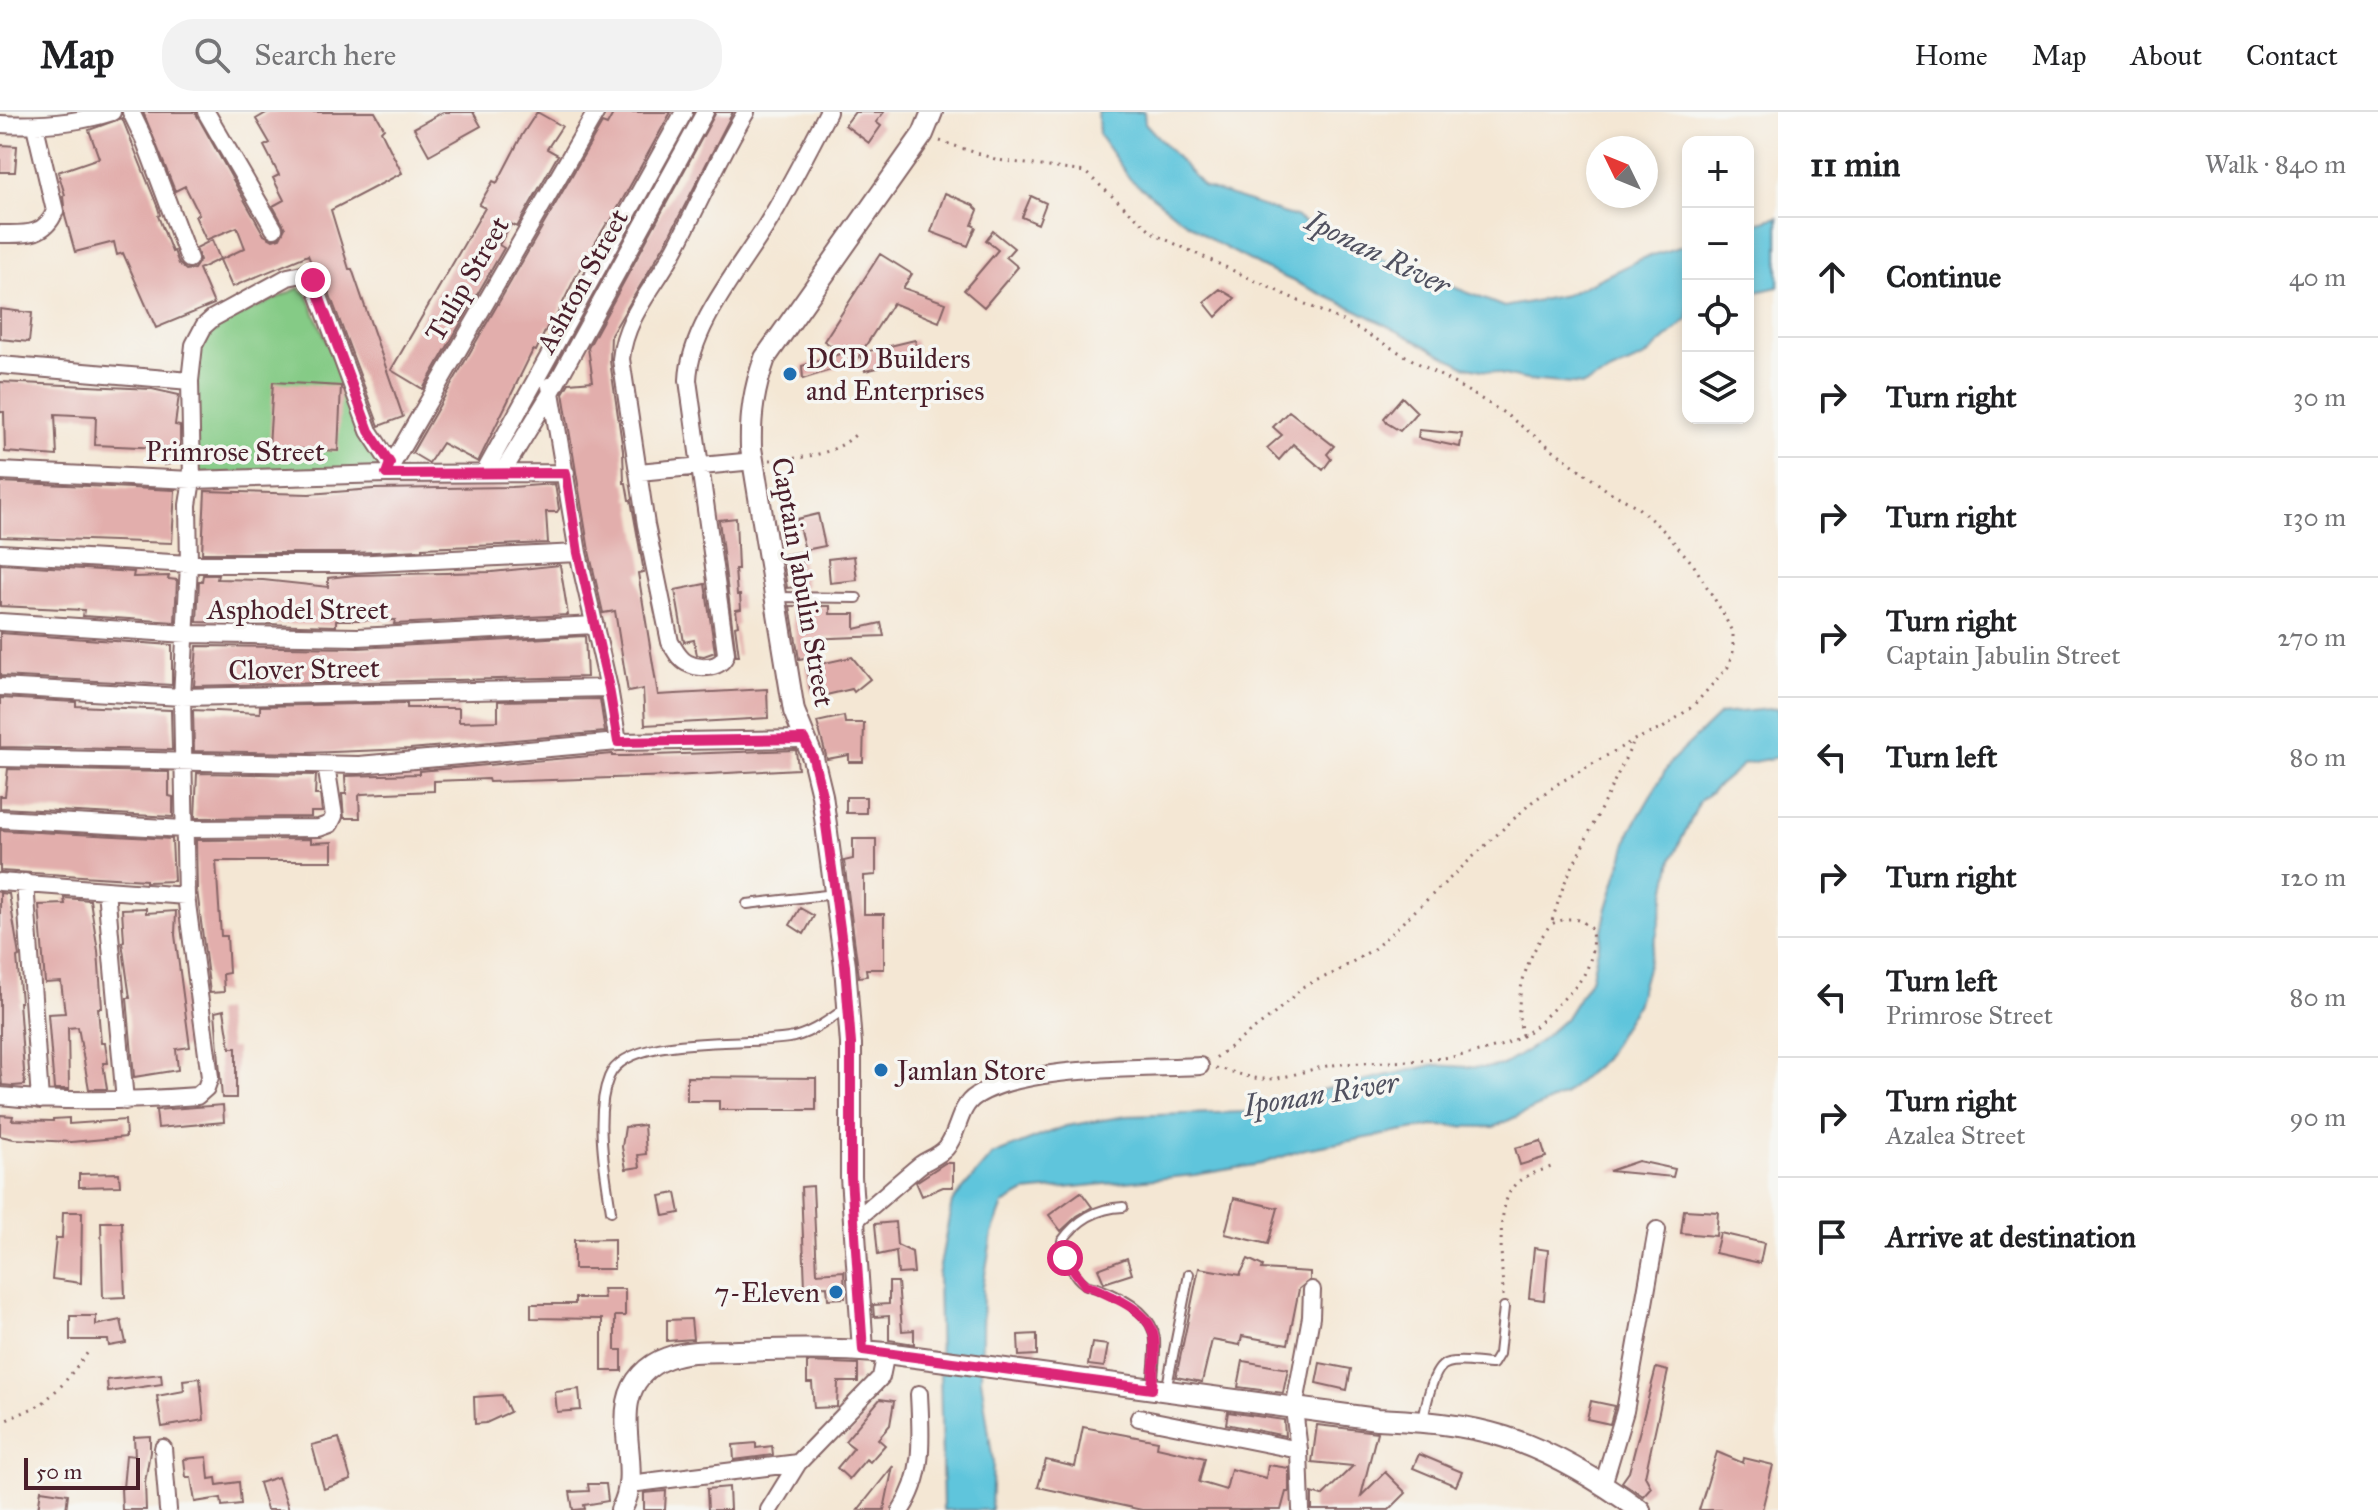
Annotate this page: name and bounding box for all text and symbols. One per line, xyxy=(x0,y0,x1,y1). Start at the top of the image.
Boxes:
search box xyxy=(162,19,722,91)
text: Map xyxy=(40,32,114,78)
icon: search xyxy=(190,33,234,77)
text: Search here xyxy=(254,37,396,73)
text: Home xyxy=(1915,38,1988,73)
text: Map xyxy=(2032,38,2086,73)
text: About xyxy=(2130,38,2202,73)
text: Contact xyxy=(2246,38,2338,73)
north arrow xyxy=(1586,136,1658,208)
map controls xyxy=(1682,136,1754,424)
button: + xyxy=(1682,136,1754,208)
text: 11 min xyxy=(1810,144,1901,185)
text: Walk · 840 m xyxy=(2205,148,2346,180)
water label: Iponan River xyxy=(1298,202,1458,305)
street label: Ashton Street xyxy=(528,203,636,360)
button: − xyxy=(1682,208,1754,280)
street label: Tulip Street xyxy=(417,210,517,348)
icon: ahead xyxy=(1810,255,1854,299)
text: Continue xyxy=(1886,259,2001,295)
text: 40 m xyxy=(2289,261,2346,293)
route end xyxy=(295,262,331,298)
button: locate xyxy=(1682,280,1754,352)
place label: DCD Builders and Enterprises xyxy=(806,341,984,408)
button: layers xyxy=(1682,352,1754,424)
marker: DCD Builders and Enterprises xyxy=(781,365,799,383)
icon: right xyxy=(1810,375,1854,419)
text: Turn right xyxy=(1886,379,2017,415)
text: 30 m xyxy=(2293,381,2346,413)
street label: Primrose Street xyxy=(145,434,325,469)
street label: Captain Jabulin Street xyxy=(764,455,842,709)
icon: right xyxy=(1810,495,1854,539)
text: Turn right xyxy=(1886,499,2017,535)
text: 130 m xyxy=(2283,501,2346,533)
street label: Asphodel Street xyxy=(206,592,389,627)
text: Turn right xyxy=(1886,603,2017,639)
icon: right xyxy=(1810,615,1854,659)
text: 270 m xyxy=(2277,621,2346,653)
text: Captain Jabulin Street xyxy=(1886,639,2120,671)
street label: Clover Street xyxy=(228,650,380,688)
icon: left xyxy=(1810,735,1854,779)
text: Turn left xyxy=(1886,739,1997,775)
text: 80 m xyxy=(2290,741,2346,773)
icon: right xyxy=(1810,855,1854,899)
text: Turn right xyxy=(1886,859,2017,895)
text: 120 m xyxy=(2280,861,2346,893)
text: Turn left xyxy=(1886,963,1997,999)
icon: left xyxy=(1810,975,1854,1019)
text: 80 m xyxy=(2290,981,2346,1013)
text: Primrose Street xyxy=(1886,999,2053,1031)
place label: Jamlan Store xyxy=(894,1053,1046,1088)
marker: Jamlan Store xyxy=(872,1061,890,1079)
water label: Iponan River xyxy=(1240,1064,1403,1125)
text: Turn right xyxy=(1886,1083,2017,1119)
icon: right xyxy=(1810,1095,1854,1139)
text: 90 m xyxy=(2289,1101,2346,1133)
text: Azalea Street xyxy=(1886,1119,2025,1151)
icon: arrive xyxy=(1810,1215,1854,1259)
text: Arrive at destination xyxy=(1886,1219,2136,1255)
route start xyxy=(1047,1240,1083,1276)
place label: 7-Eleven xyxy=(715,1275,820,1310)
marker: 7-Eleven xyxy=(827,1283,845,1301)
scale bar xyxy=(24,1454,140,1490)
text: 50 m xyxy=(36,1458,82,1485)

